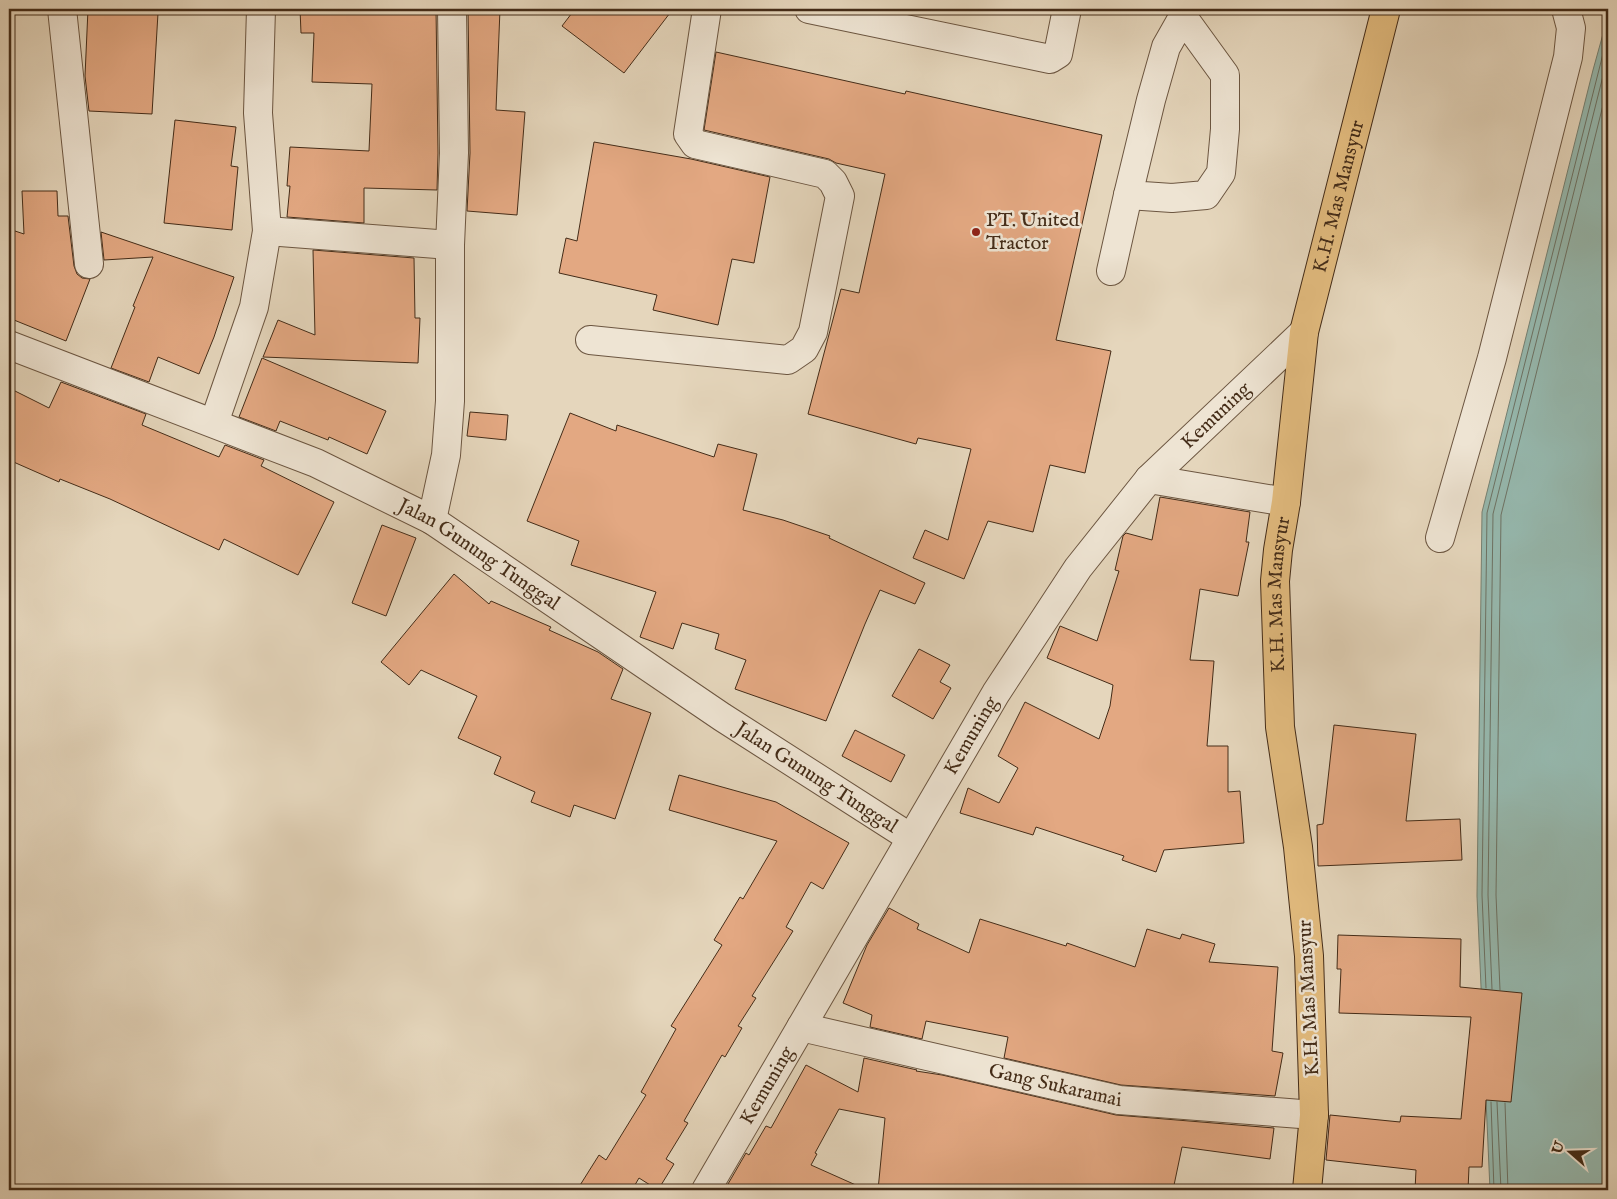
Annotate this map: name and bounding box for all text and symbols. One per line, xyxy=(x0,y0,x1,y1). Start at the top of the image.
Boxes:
street label: K.H. Mas Mansyur xyxy=(1307,117,1370,275)
place label: PT. United Tractor xyxy=(986,208,1080,256)
marker: PT. United Tractor xyxy=(970,226,982,238)
street label: Kemuning xyxy=(1176,376,1257,454)
street label: Jalan Gunung Tunggal xyxy=(392,492,565,616)
street label: K.H. Mas Mansyur xyxy=(1262,514,1296,673)
street label: Kemuning xyxy=(938,691,1004,780)
street label: Jalan Gunung Tunggal xyxy=(729,715,903,839)
street label: K.H. Mas Mansyur xyxy=(1292,919,1326,1077)
street label: Kemuning xyxy=(734,1041,800,1129)
street label: Gang Sukaramai xyxy=(986,1058,1123,1113)
north arrow xyxy=(1544,1126,1594,1176)
text: U xyxy=(1548,1138,1570,1157)

